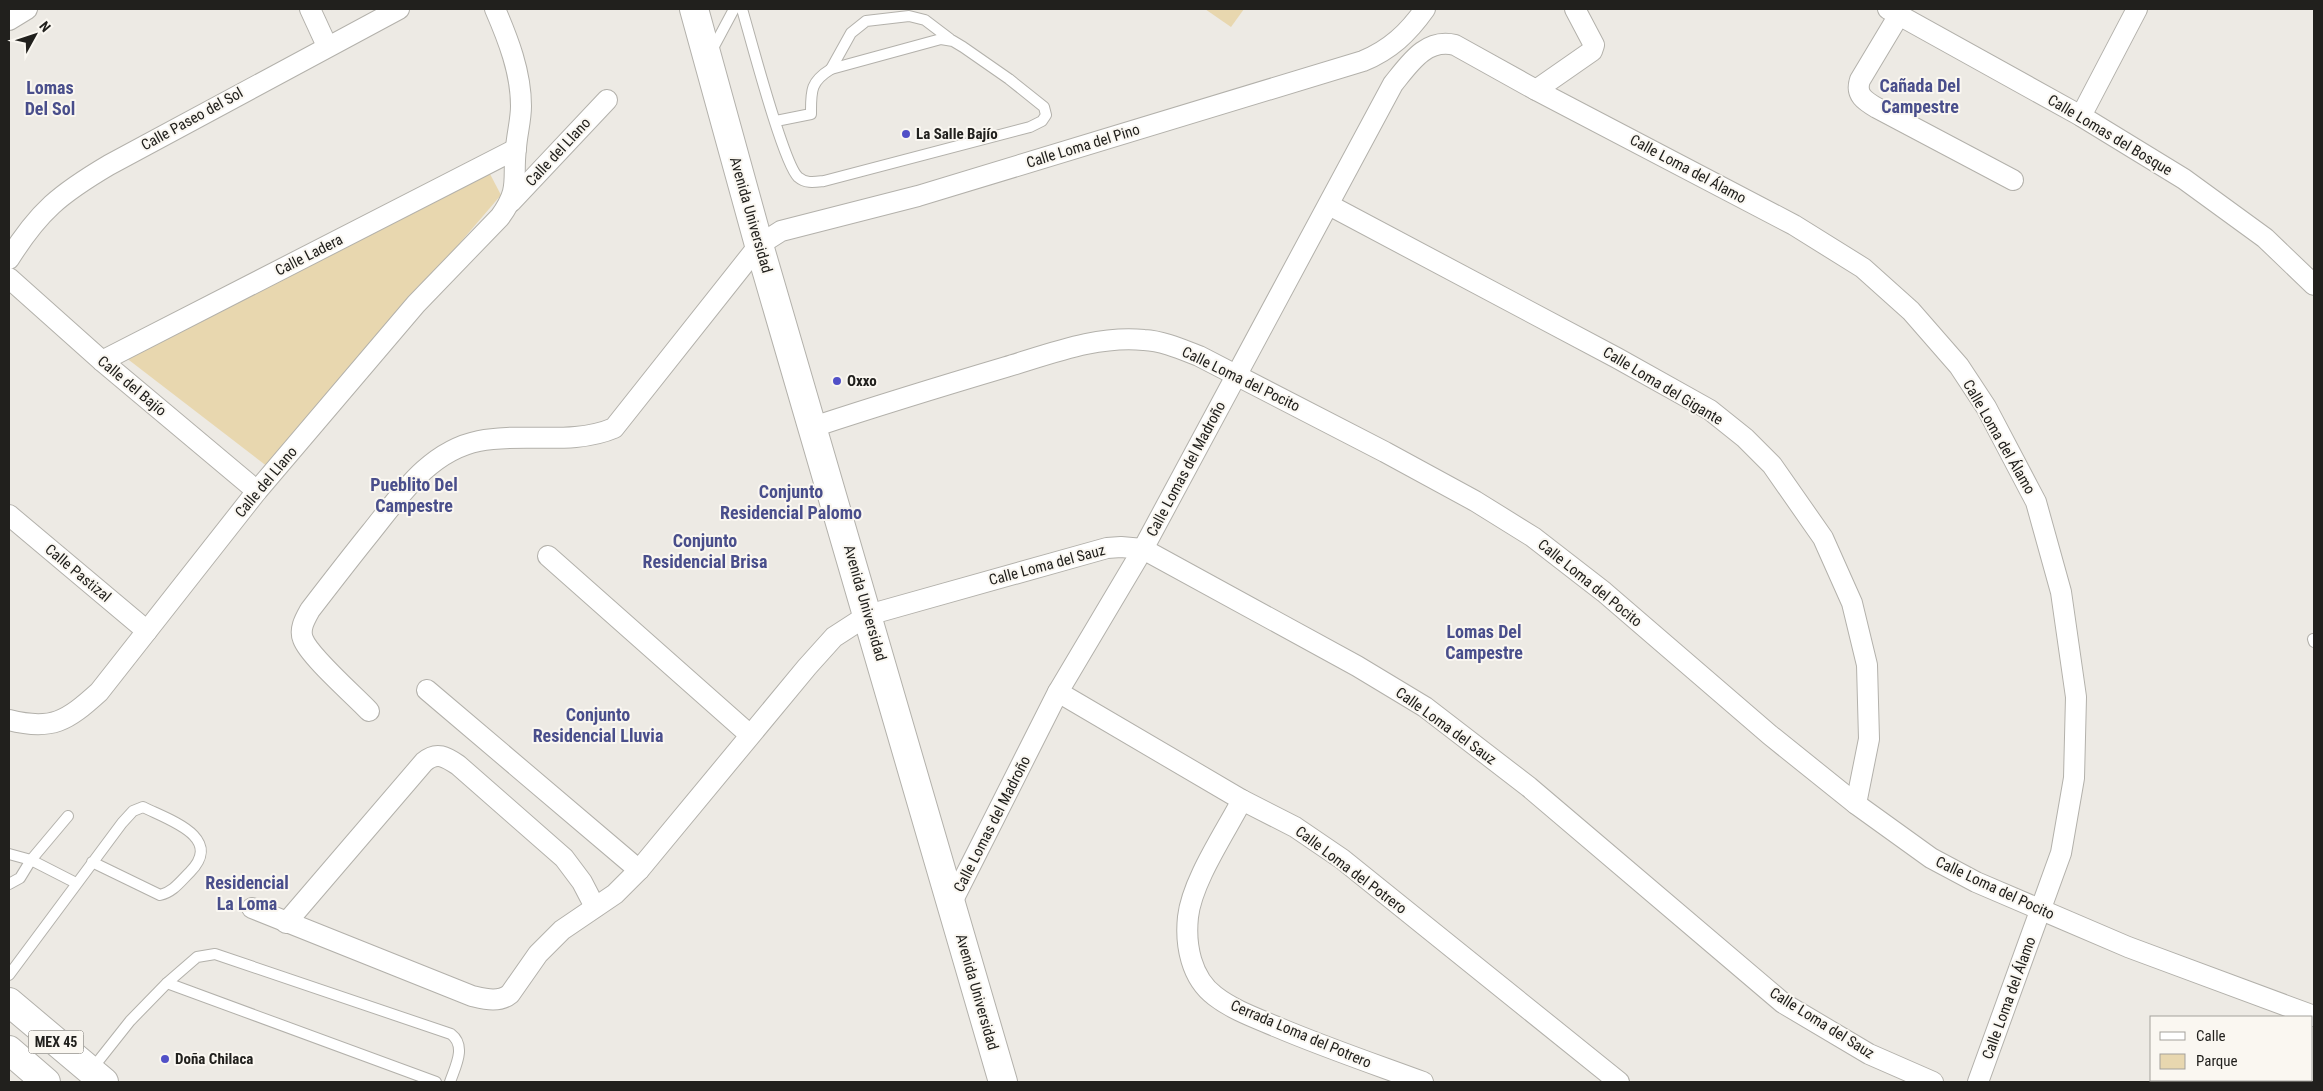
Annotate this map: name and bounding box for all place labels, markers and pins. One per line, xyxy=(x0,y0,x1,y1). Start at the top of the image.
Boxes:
place label: La Salle Bajío xyxy=(916,125,998,143)
marker: La Salle Bajío xyxy=(900,128,912,140)
place label: Oxxo xyxy=(847,372,877,390)
marker: Oxxo xyxy=(831,375,843,387)
place label: Doña Chilaca xyxy=(175,1050,253,1068)
marker: Doña Chilaca xyxy=(159,1053,171,1065)

